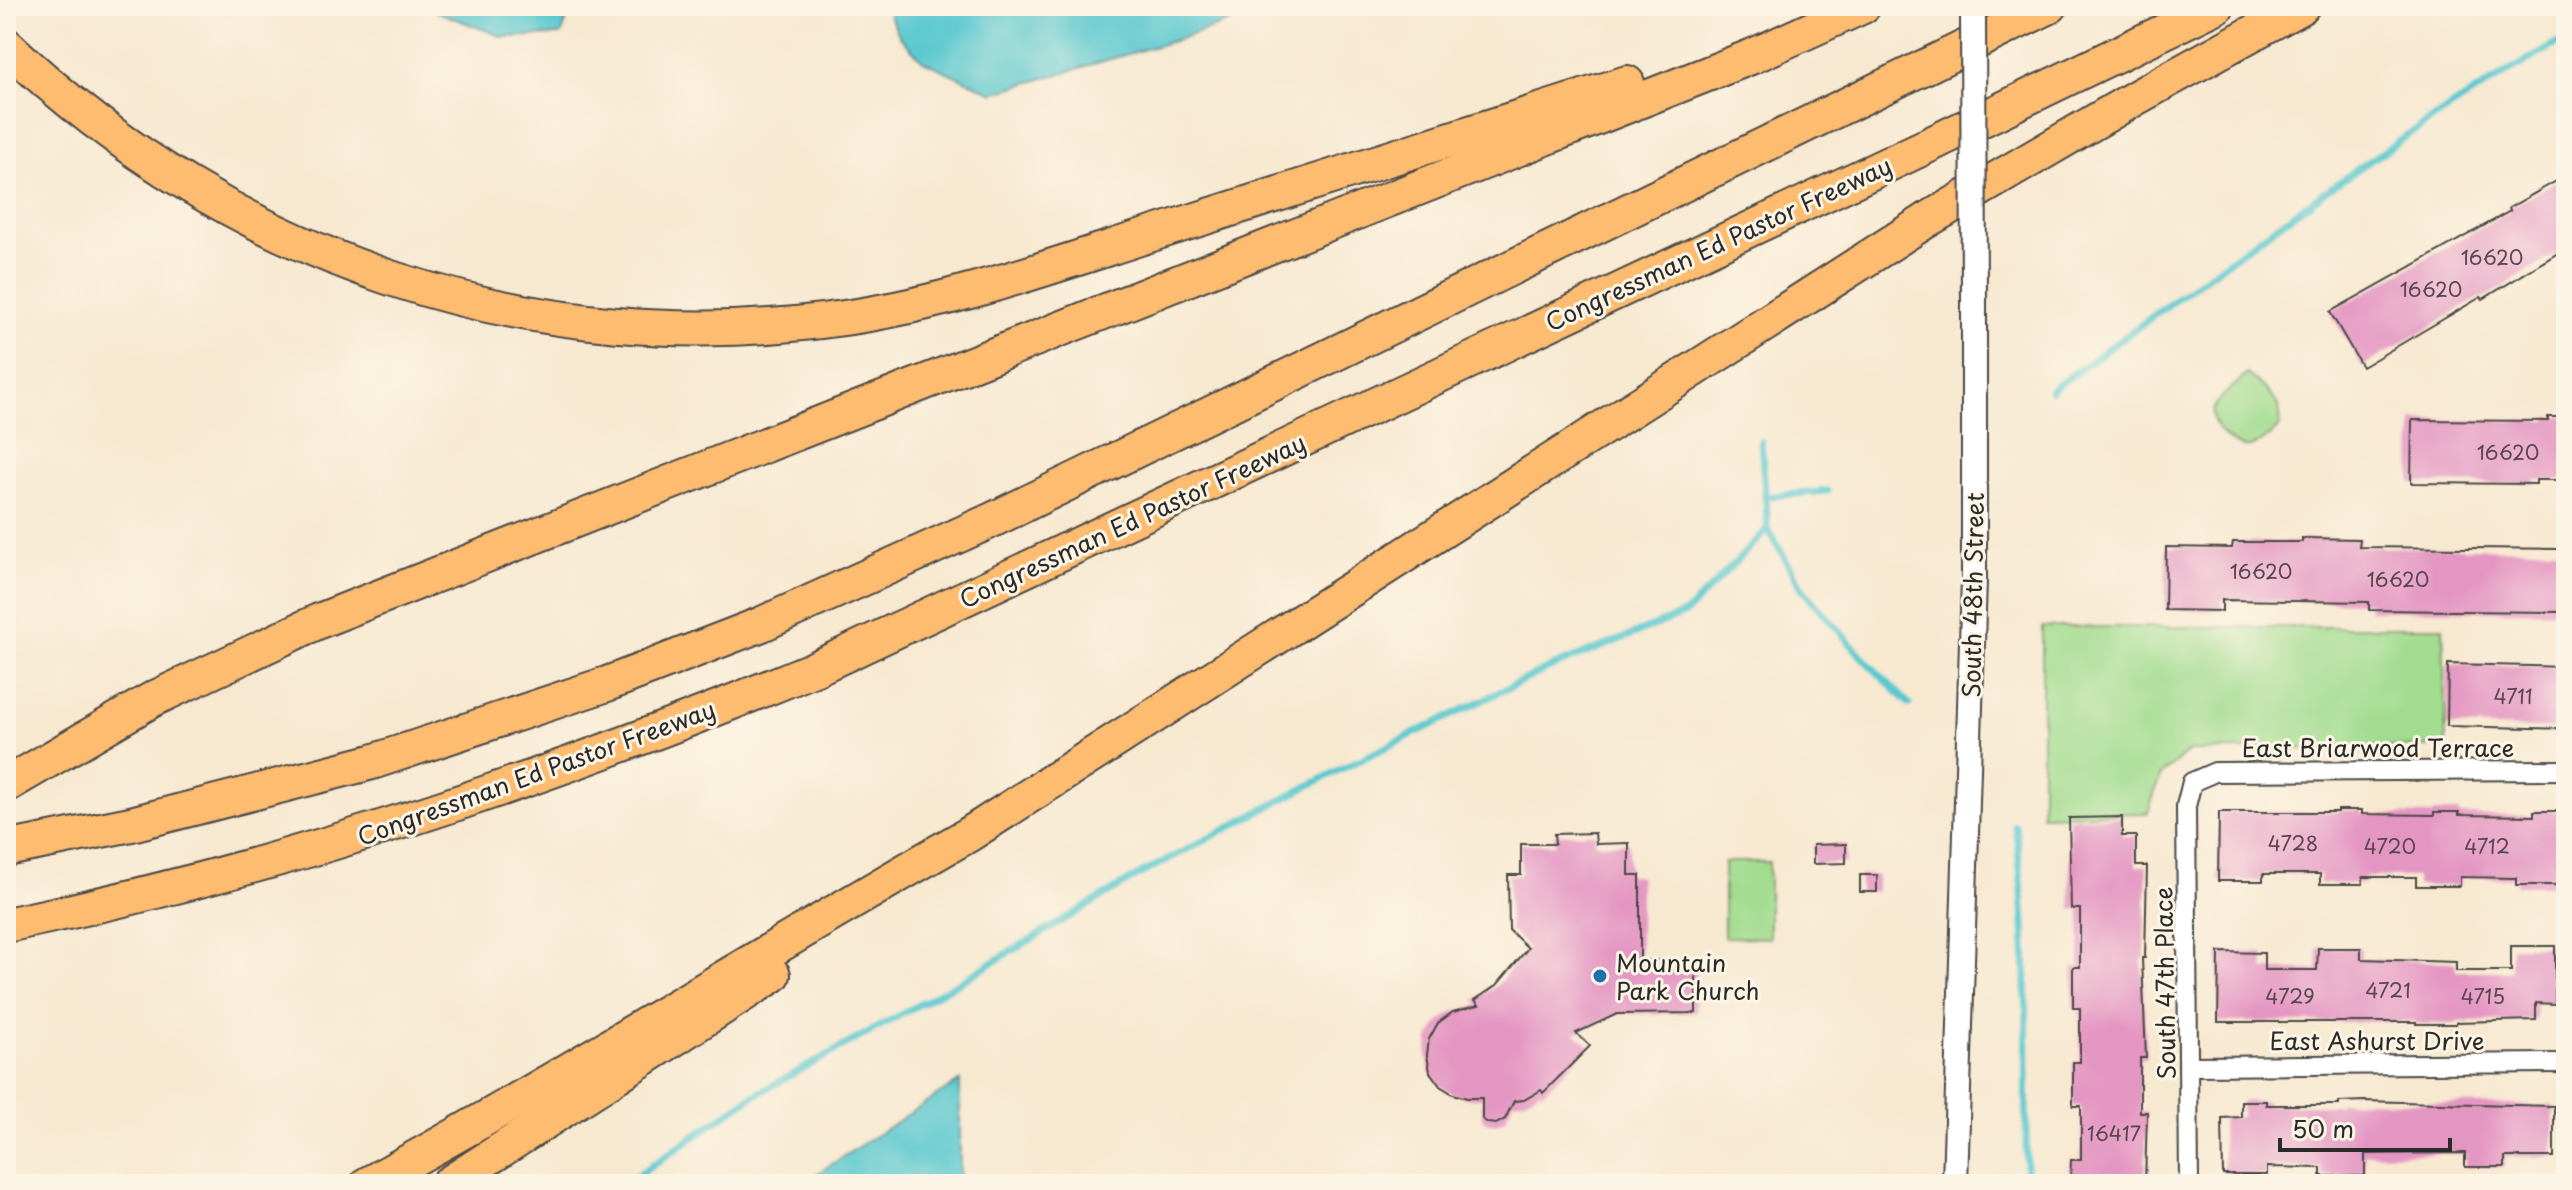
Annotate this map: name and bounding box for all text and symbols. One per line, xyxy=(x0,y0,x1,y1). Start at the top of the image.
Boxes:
street label: Congressman Ed Pastor Freeway xyxy=(1539,147,1897,339)
house number: 16620 xyxy=(2461,242,2523,272)
house number: 16620 xyxy=(2400,274,2462,304)
street label: Congressman Ed Pastor Freeway xyxy=(953,424,1311,616)
house number: 16620 xyxy=(2477,437,2539,467)
street label: South 48th Street xyxy=(1952,492,1992,698)
house number: 16620 xyxy=(2230,556,2292,586)
house number: 16620 xyxy=(2367,564,2429,594)
house number: 4711 xyxy=(2493,681,2533,711)
street label: Congressman Ed Pastor Freeway xyxy=(352,690,720,854)
street label: East Briarwood Terrace xyxy=(2242,729,2514,765)
house number: 4728 xyxy=(2268,828,2318,858)
house number: 4720 xyxy=(2364,831,2416,861)
house number: 4712 xyxy=(2464,831,2510,861)
street label: South 47th Place xyxy=(2144,886,2184,1080)
place label: Mountain Park Church xyxy=(1616,944,1759,1008)
marker: Mountain Park Church xyxy=(1591,967,1609,985)
house number: 4721 xyxy=(2365,975,2411,1005)
house number: 4729 xyxy=(2265,981,2315,1011)
house number: 4715 xyxy=(2461,981,2505,1011)
street label: East Ashurst Drive xyxy=(2270,1022,2484,1058)
scale bar xyxy=(2280,1102,2450,1152)
text: 50 m xyxy=(2292,1110,2354,1146)
house number: 16417 xyxy=(2087,1118,2141,1148)

